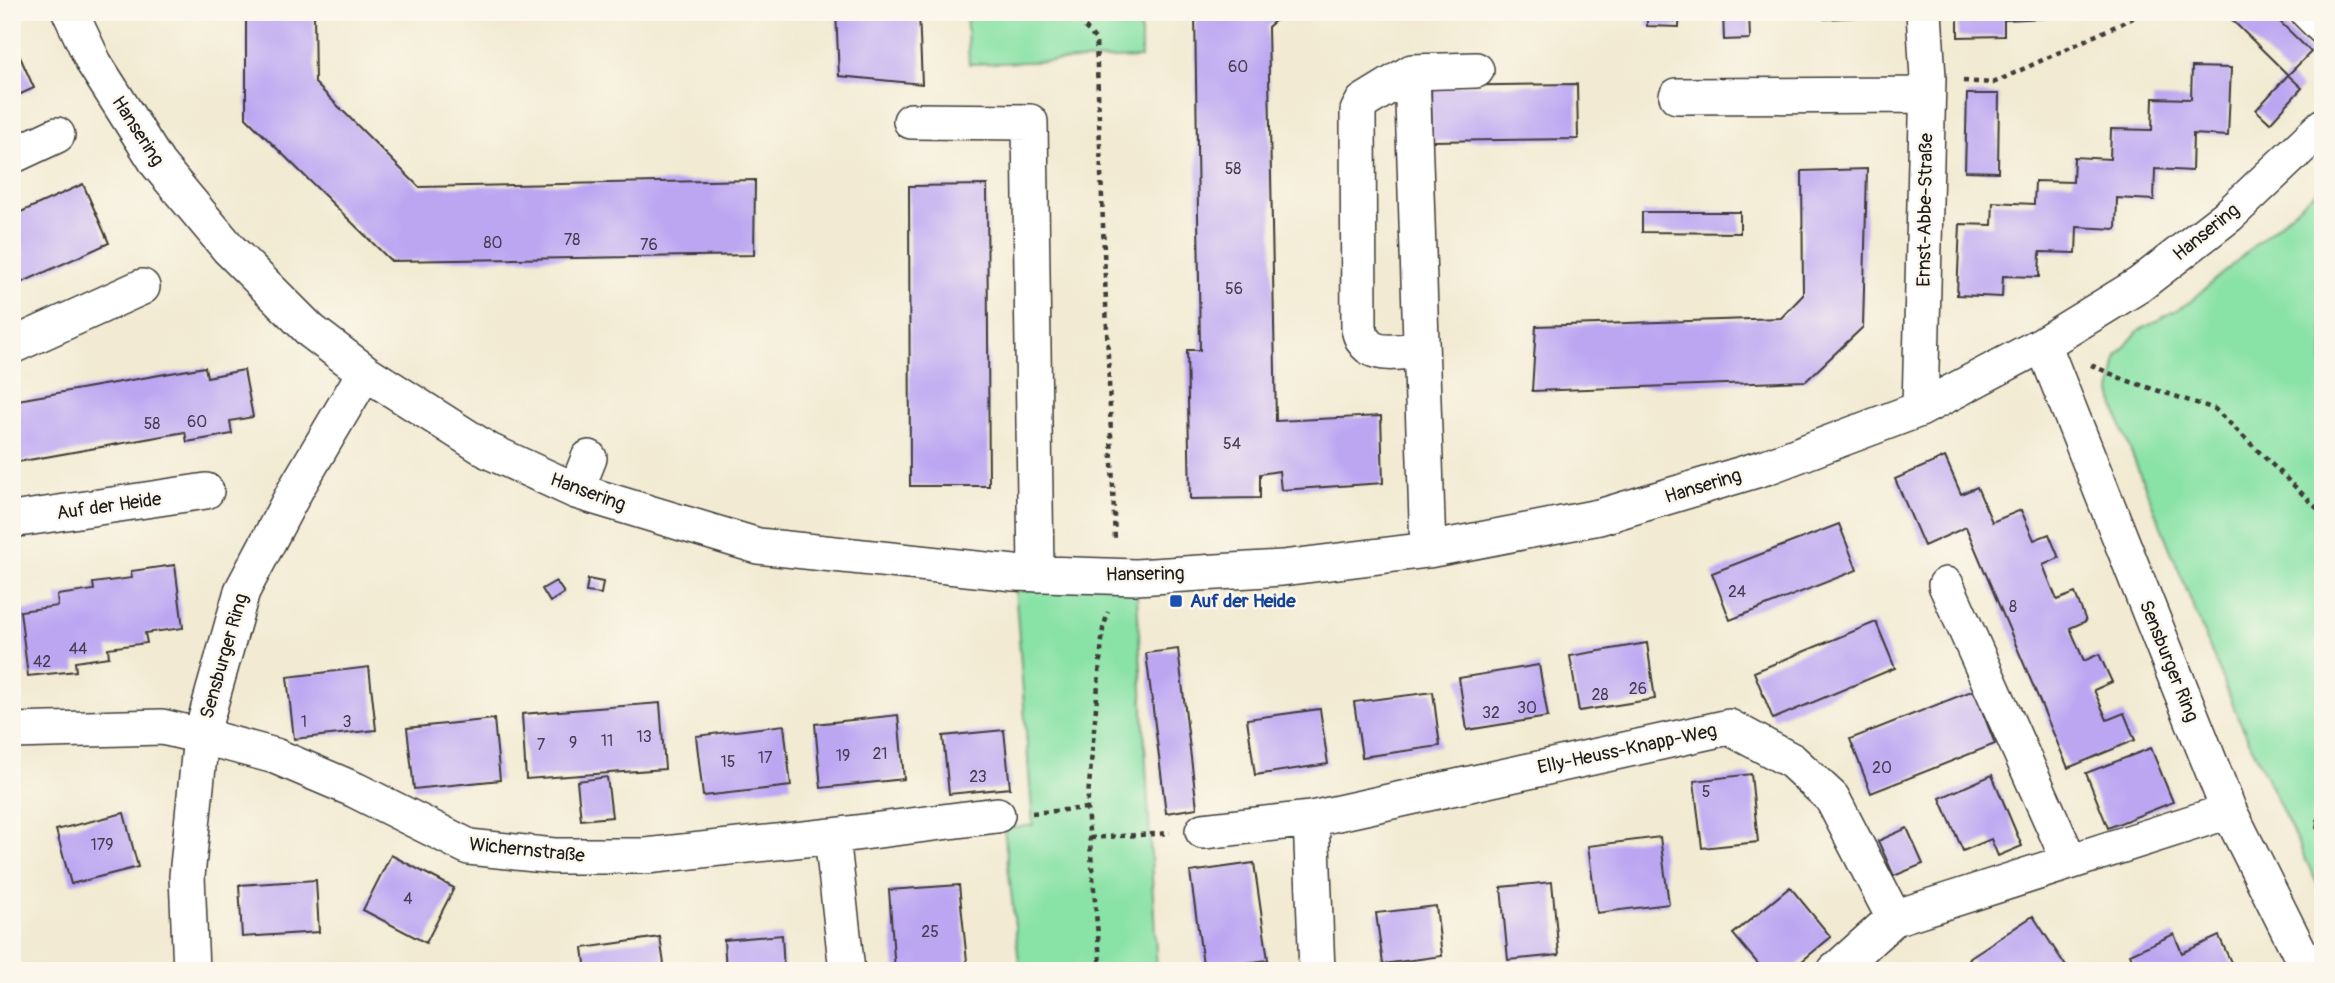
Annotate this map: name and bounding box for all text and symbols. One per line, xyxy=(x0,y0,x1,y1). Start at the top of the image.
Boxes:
house number: 60 xyxy=(1228,57,1248,77)
street label: Hansering xyxy=(106,91,170,171)
street label: Ernst-Abbe-Straße xyxy=(1912,132,1938,287)
house number: 58 xyxy=(1225,159,1241,179)
street label: Hansering xyxy=(2168,198,2244,266)
house number: 78 xyxy=(564,230,580,250)
house number: 80 xyxy=(484,233,503,253)
house number: 76 xyxy=(640,235,658,255)
house number: 56 xyxy=(1225,279,1243,299)
house number: 60 xyxy=(187,412,207,432)
house number: 58 xyxy=(144,414,160,434)
house number: 54 xyxy=(1223,434,1241,454)
street label: Hansering xyxy=(1662,463,1744,509)
street label: Hansering xyxy=(547,467,629,517)
street label: Auf der Heide xyxy=(55,487,164,525)
street label: Hansering xyxy=(1105,561,1185,587)
house number: 24 xyxy=(1728,582,1746,602)
place label: Auf der Heide xyxy=(1190,589,1296,613)
street label: Sensburger Ring xyxy=(195,591,253,721)
marker: Auf der Heide xyxy=(1168,593,1184,609)
house number: 8 xyxy=(2009,597,2017,617)
street label: Sensburger Ring xyxy=(2134,597,2204,725)
house number: 44 xyxy=(69,639,87,659)
house number: 42 xyxy=(33,652,51,672)
house number: 26 xyxy=(1629,679,1647,699)
house number: 28 xyxy=(1591,685,1609,705)
house number: 30 xyxy=(1517,698,1537,718)
house number: 32 xyxy=(1482,703,1500,723)
house number: 1 xyxy=(301,712,307,732)
house number: 3 xyxy=(343,712,352,732)
street label: Elly-Heuss-Knapp-Weg xyxy=(1535,718,1719,780)
house number: 13 xyxy=(636,727,652,747)
house number: 11 xyxy=(601,731,613,751)
house number: 9 xyxy=(569,733,577,753)
house number: 7 xyxy=(537,735,546,755)
house number: 21 xyxy=(872,744,888,764)
house number: 19 xyxy=(836,746,850,766)
house number: 17 xyxy=(758,748,773,768)
house number: 15 xyxy=(721,752,735,772)
house number: 20 xyxy=(1872,758,1892,778)
house number: 23 xyxy=(969,767,987,787)
house number: 5 xyxy=(1702,782,1710,802)
street label: Wichernstraße xyxy=(468,832,587,868)
house number: 179 xyxy=(91,835,113,855)
house number: 4 xyxy=(403,889,413,909)
house number: 25 xyxy=(921,922,939,942)

